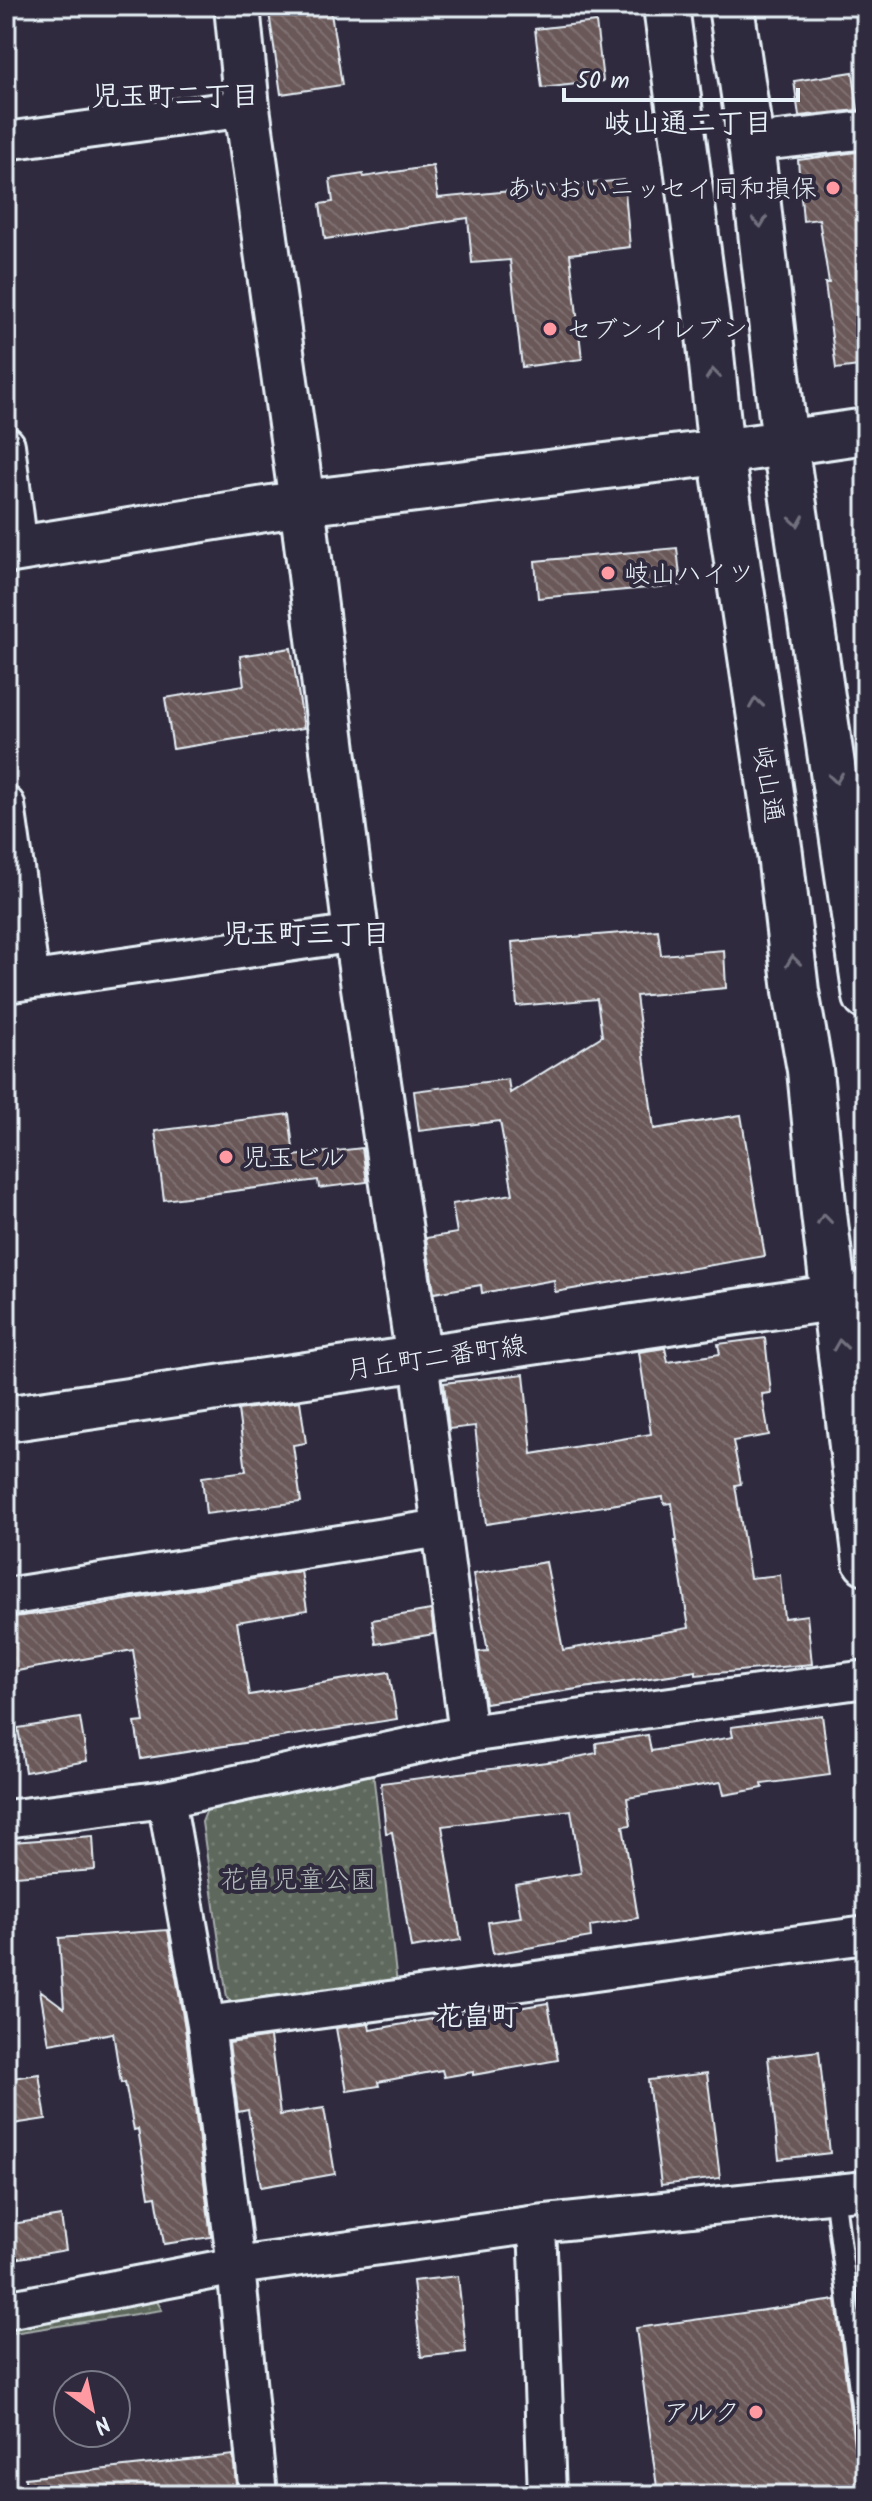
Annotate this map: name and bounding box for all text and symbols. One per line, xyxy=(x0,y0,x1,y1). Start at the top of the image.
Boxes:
scale bar xyxy=(564,52,798,102)
text: 50 m xyxy=(576,62,630,101)
district label: 児玉町二丁目 xyxy=(91,75,259,120)
district label: 岐山通二丁目 xyxy=(604,102,772,147)
place label: あいおいニッセイ同和損保 xyxy=(506,169,817,211)
marker: あいおいニッセイ同和損保 xyxy=(824,179,842,197)
one-way arrow xyxy=(751,216,768,229)
place label: セブンイレブン xyxy=(566,310,748,352)
marker: セブンイレブン xyxy=(541,320,559,338)
one-way arrow xyxy=(705,367,722,380)
one-way arrow xyxy=(788,514,805,528)
place label: 岐山ハイツ xyxy=(624,554,754,596)
marker: 岐山ハイツ xyxy=(599,564,617,582)
one-way arrow xyxy=(748,697,765,710)
street label: 岐山通 xyxy=(740,743,794,826)
one-way arrow xyxy=(827,771,844,785)
district label: 児玉町三丁目 xyxy=(222,913,390,958)
one-way arrow xyxy=(784,954,801,967)
place label: 児玉ビル xyxy=(242,1138,345,1180)
marker: 児玉ビル xyxy=(217,1148,235,1166)
one-way arrow xyxy=(816,1212,833,1225)
street label: 月丘町二番町線 xyxy=(343,1326,529,1392)
one-way arrow xyxy=(832,1338,849,1352)
park label: 花畠児童公園 xyxy=(220,1860,376,1902)
district label: 花畠町 xyxy=(435,1995,519,2040)
north arrow xyxy=(52,2369,132,2449)
place label: アルク xyxy=(664,2393,740,2435)
marker: アルク xyxy=(747,2403,765,2421)
text: N xyxy=(86,2405,117,2442)

